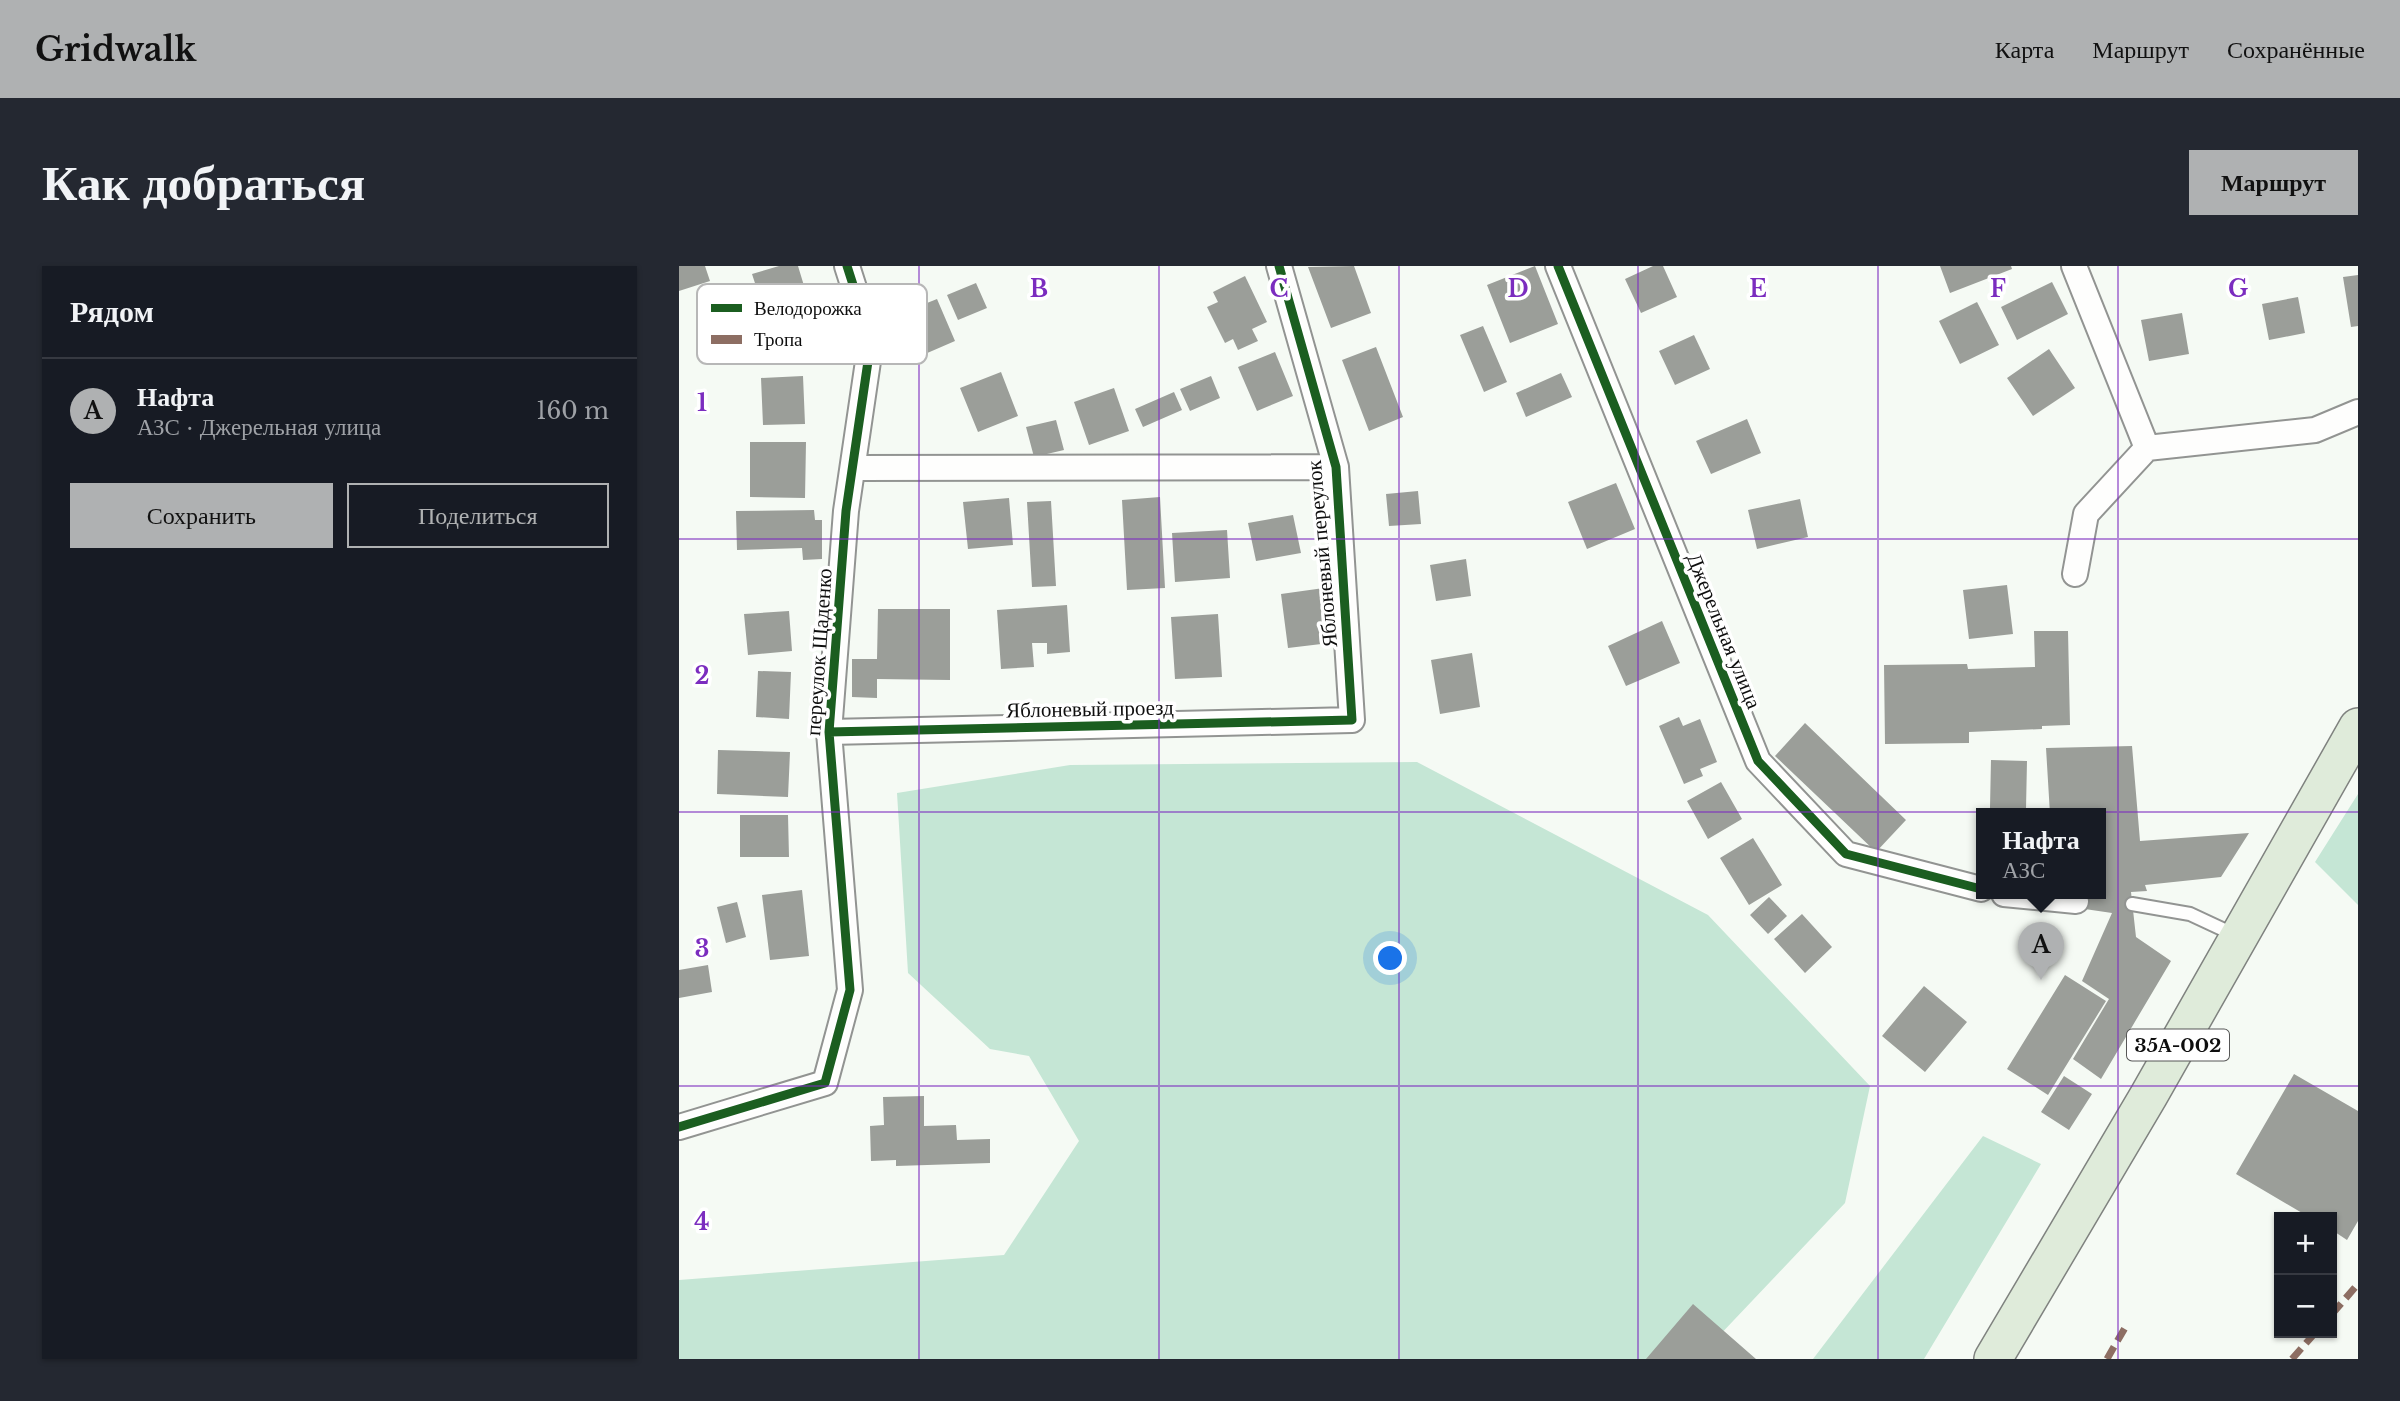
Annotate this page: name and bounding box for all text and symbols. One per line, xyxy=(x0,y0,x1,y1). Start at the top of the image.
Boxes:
text: Gridwalk xyxy=(35,29,196,70)
text: Карта xyxy=(1995,35,2054,64)
text: Маршрут xyxy=(2092,35,2189,64)
text: Сохранённые xyxy=(2227,35,2365,64)
button: Маршрут xyxy=(2189,150,2358,215)
text: Как добраться xyxy=(42,152,365,213)
text: B xyxy=(1030,275,1048,303)
text: C xyxy=(1270,275,1288,303)
text: D xyxy=(1507,275,1529,303)
text: E xyxy=(1749,275,1767,303)
text: F xyxy=(1990,275,2006,303)
text: G xyxy=(2228,275,2248,303)
legend xyxy=(697,284,927,364)
text: Рядом xyxy=(70,293,154,330)
text: Велодорожка xyxy=(754,297,862,320)
text: Тропа xyxy=(754,328,803,351)
text: Нафта xyxy=(137,381,214,413)
text: 1 xyxy=(697,389,707,417)
text: A xyxy=(84,397,102,425)
text: 160 m xyxy=(536,397,609,425)
text: АЗС · Джерельная улица xyxy=(137,413,381,441)
street label: Яблоневый переулок xyxy=(1301,459,1343,649)
button: Сохранить xyxy=(70,483,333,548)
button: Поделиться xyxy=(347,483,609,548)
street label: Джерельная улица xyxy=(1681,549,1767,713)
street label: переулок Щаденко xyxy=(800,567,838,737)
text: 2 xyxy=(695,662,709,690)
street label: Яблоневый проезд xyxy=(1006,695,1174,723)
popup xyxy=(1976,808,2106,899)
text: Нафта xyxy=(2002,824,2080,856)
text: АЗС xyxy=(2002,856,2045,884)
pin: A xyxy=(2018,922,2064,980)
text: 3 xyxy=(695,935,709,963)
your location xyxy=(1373,941,1407,975)
road number: 35А-002 xyxy=(2127,1030,2229,1060)
text: 4 xyxy=(694,1208,710,1236)
map controls xyxy=(2274,1212,2337,1338)
button: + xyxy=(2274,1212,2337,1275)
button: − xyxy=(2274,1275,2337,1338)

